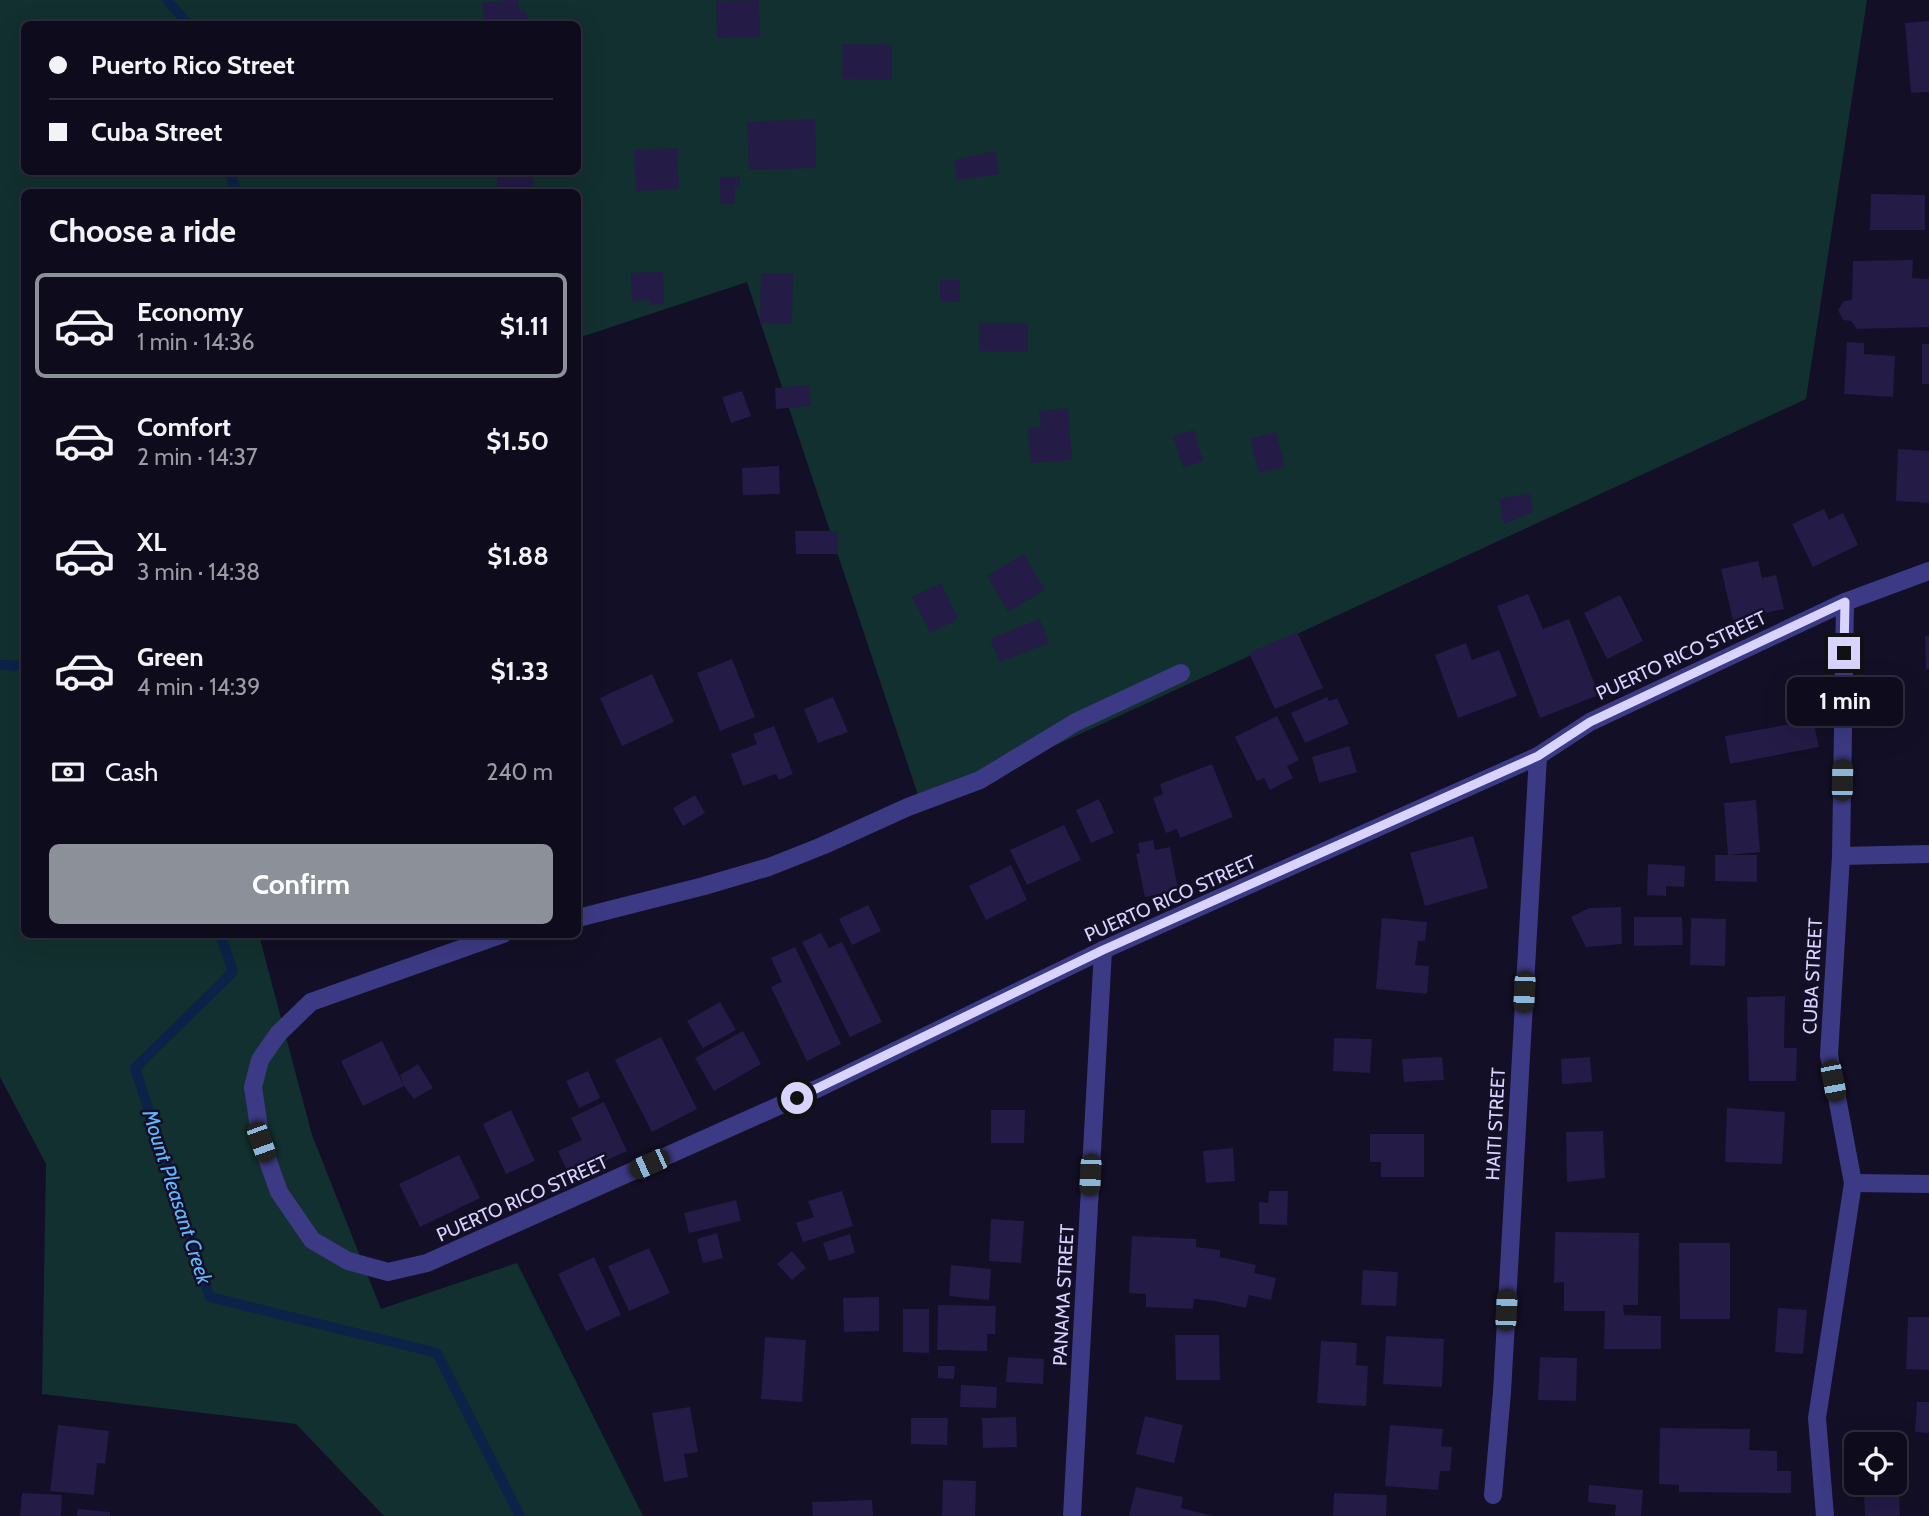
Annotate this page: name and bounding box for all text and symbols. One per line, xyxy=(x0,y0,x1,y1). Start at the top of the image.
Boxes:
text: Puerto Rico Street xyxy=(91,49,295,81)
text: Cuba Street xyxy=(91,116,222,148)
text: Choose a ride xyxy=(49,211,236,250)
icon: car xyxy=(53,294,116,357)
text: Economy xyxy=(137,296,243,328)
text: $1.11 xyxy=(500,310,549,342)
text: 1 min · 14:36 xyxy=(137,328,254,356)
icon: car xyxy=(53,409,116,472)
text: Comfort xyxy=(137,411,231,443)
text: $1.50 xyxy=(486,425,549,457)
text: 2 min · 14:37 xyxy=(137,443,258,471)
icon: car xyxy=(53,524,116,587)
text: XL xyxy=(137,526,166,558)
text: $1.88 xyxy=(487,540,549,572)
text: 3 min · 14:38 xyxy=(137,558,260,586)
street label: PUERTO RICO STREET xyxy=(1592,606,1770,705)
route end xyxy=(1828,637,1860,669)
icon: car xyxy=(53,639,116,702)
text: Green xyxy=(137,641,204,673)
text: $1.33 xyxy=(491,655,549,687)
text: 4 min · 14:39 xyxy=(137,673,260,701)
callout: 1 min xyxy=(1786,678,1902,726)
text: 1 min xyxy=(1819,687,1871,715)
icon: cash xyxy=(49,753,87,791)
text: Cash xyxy=(105,756,158,788)
text: 240 m xyxy=(486,758,553,786)
car xyxy=(1832,759,1853,801)
button: Confirm xyxy=(49,844,553,924)
street label: PUERTO RICO STREET xyxy=(1081,850,1260,947)
street label: CUBA STREET xyxy=(1798,917,1827,1035)
car xyxy=(1513,970,1536,1014)
car xyxy=(1819,1058,1848,1104)
street label: HAITI STREET xyxy=(1481,1067,1510,1181)
route start xyxy=(781,1082,813,1114)
water label: Mount Pleasant Creek xyxy=(137,1105,218,1288)
car xyxy=(244,1119,279,1165)
car xyxy=(626,1146,673,1182)
street label: PUERTO RICO STREET xyxy=(433,1150,612,1247)
car xyxy=(1079,1153,1102,1197)
street label: PANAMA STREET xyxy=(1048,1223,1079,1367)
car xyxy=(1495,1288,1518,1332)
map controls xyxy=(1844,1432,1907,1495)
button: locate xyxy=(1844,1432,1907,1495)

